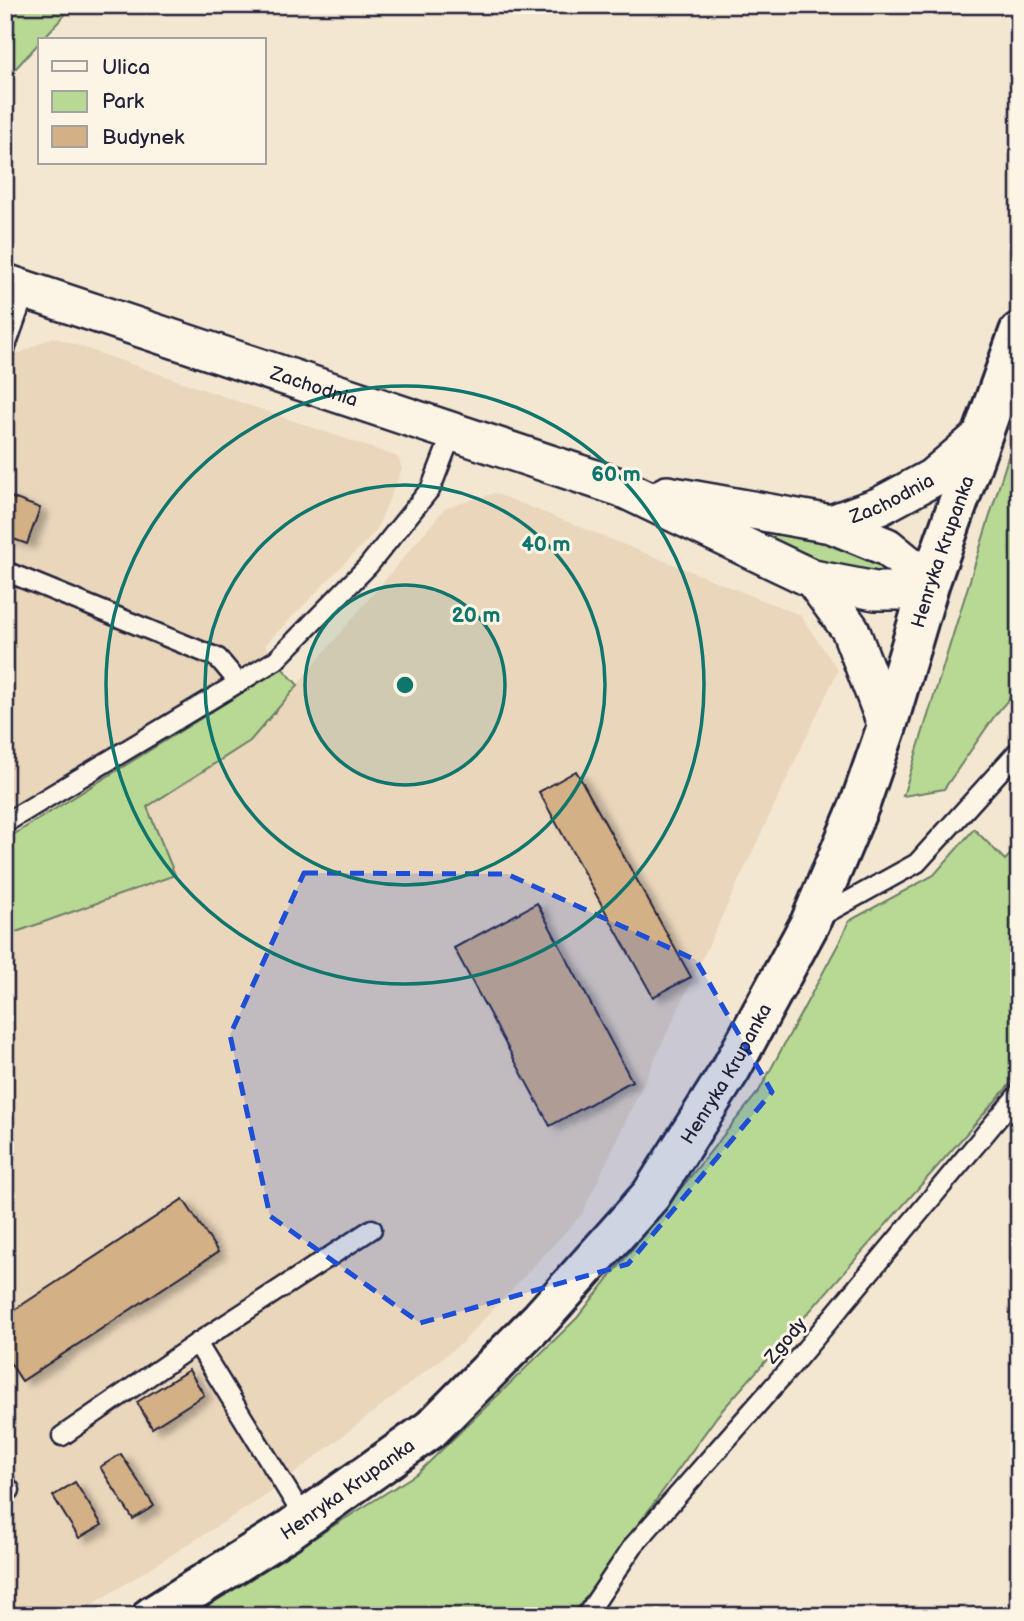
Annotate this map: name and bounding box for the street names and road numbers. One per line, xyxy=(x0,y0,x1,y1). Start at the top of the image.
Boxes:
street label: Zachodnia xyxy=(266,362,361,412)
street label: Zachodnia xyxy=(846,469,938,529)
street label: Henryka Krupanka xyxy=(907,473,980,631)
street label: Henryka Krupanka xyxy=(676,1000,777,1149)
street label: Zgody xyxy=(760,1313,812,1369)
street label: Henryka Krupanka xyxy=(277,1434,419,1545)

